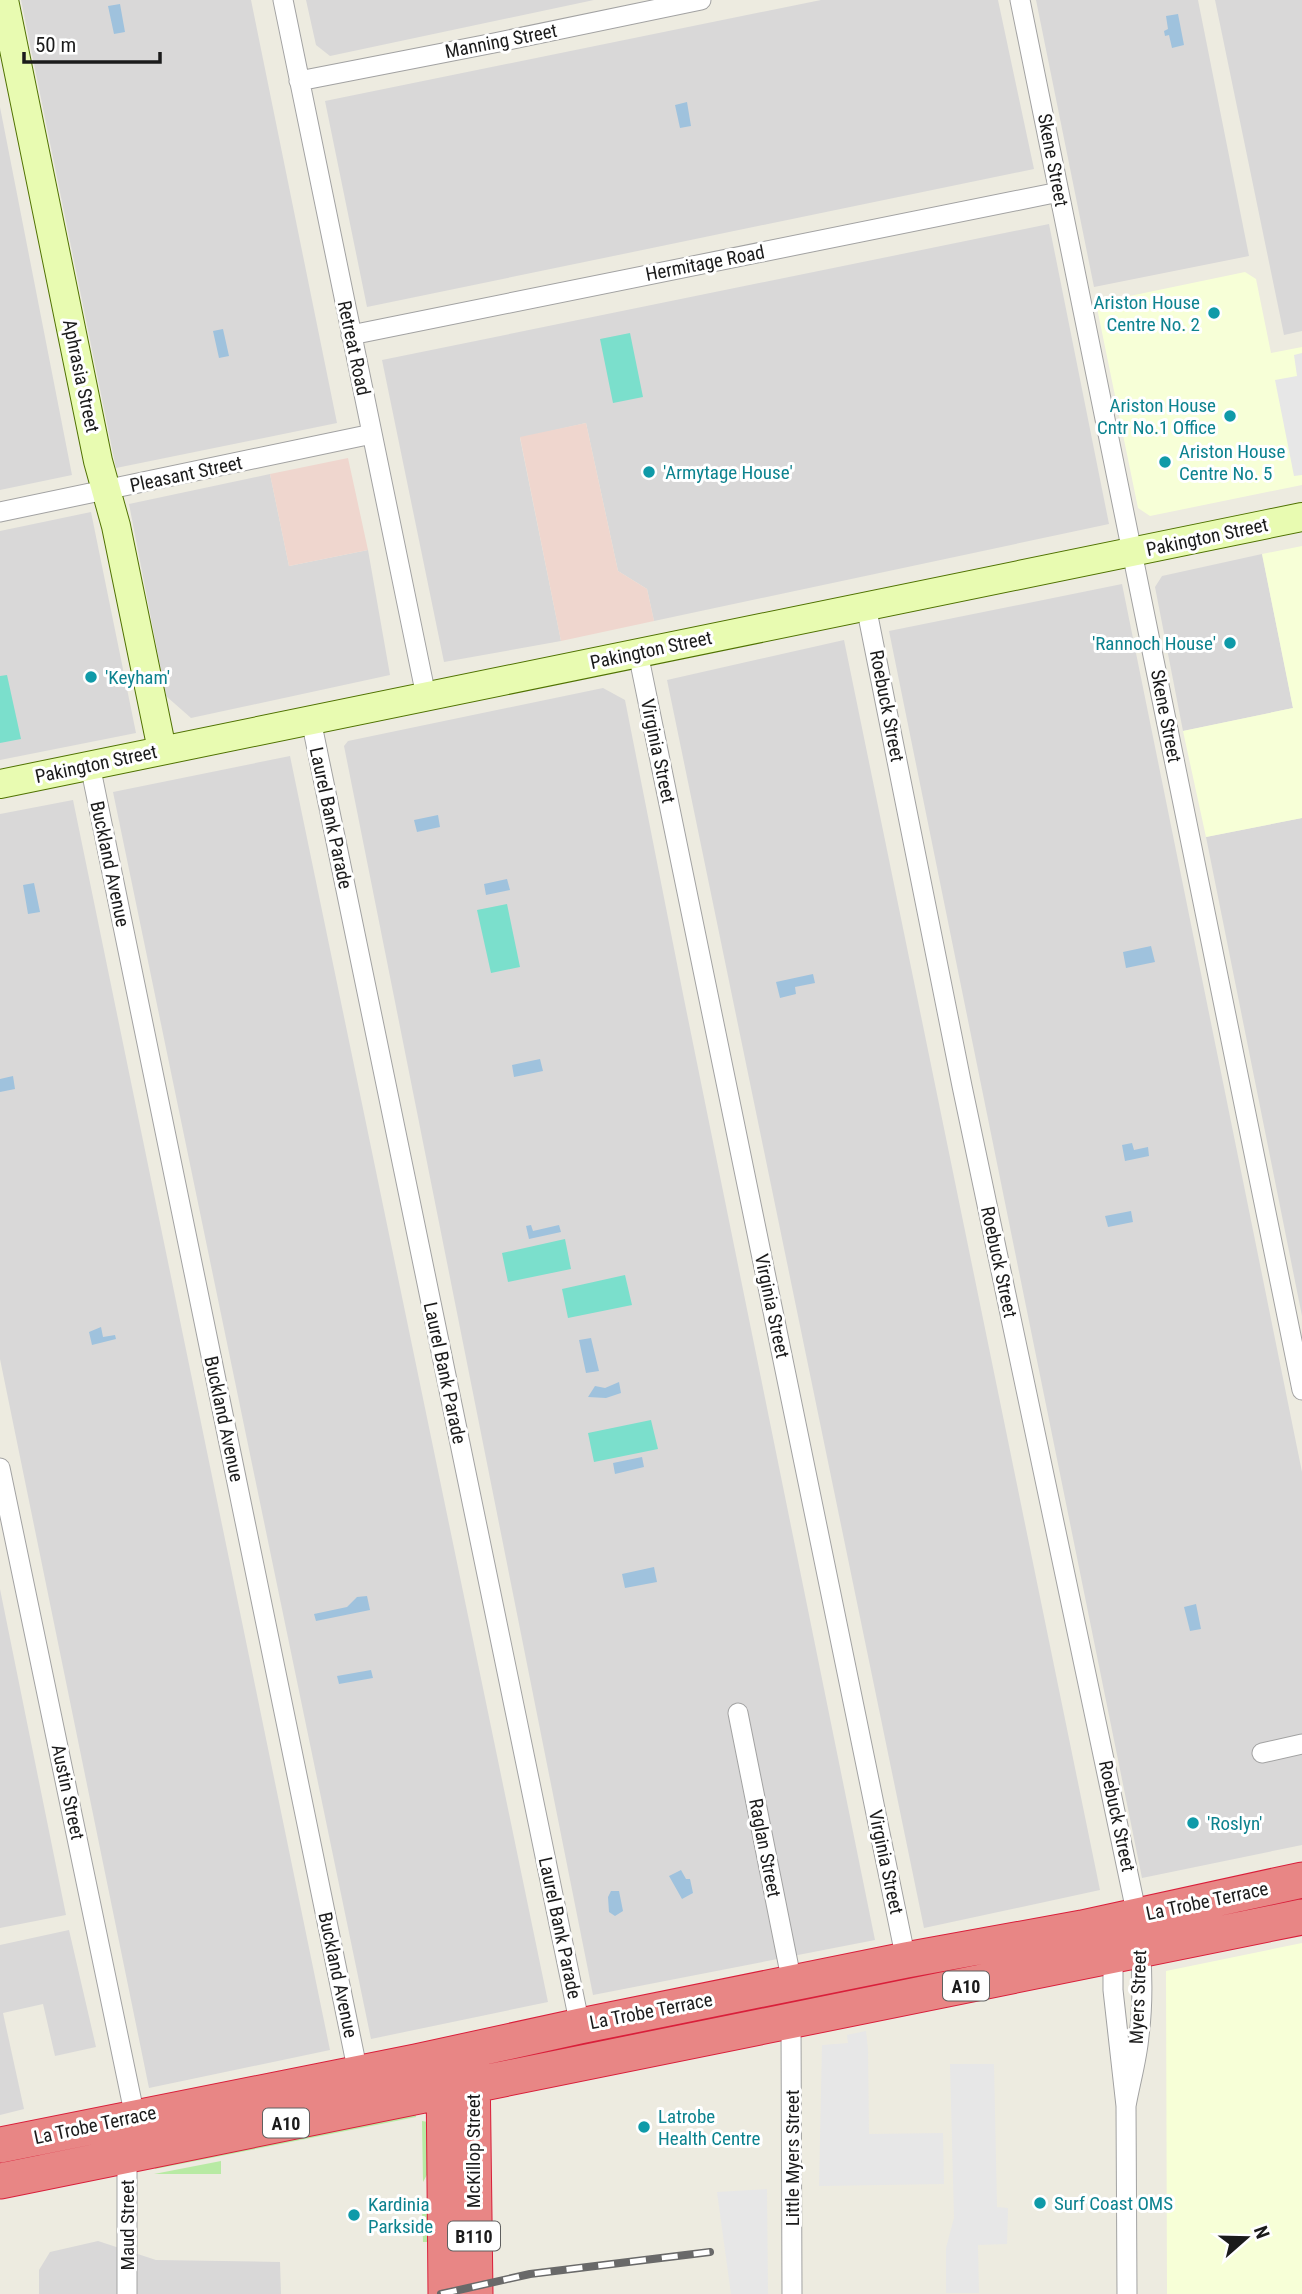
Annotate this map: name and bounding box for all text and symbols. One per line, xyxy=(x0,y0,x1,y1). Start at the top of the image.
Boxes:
street label: Manning Street xyxy=(443,19,559,63)
scale bar xyxy=(24,21,161,65)
text: 50 m xyxy=(35,33,76,57)
street label: Skene Street xyxy=(1033,112,1073,208)
street label: Hermitage Road xyxy=(644,240,766,286)
place label: Ariston House Centre No. 2 xyxy=(1094,291,1200,336)
street label: Retreat Road xyxy=(333,298,375,398)
marker: Ariston House Centre No. 2 xyxy=(1206,305,1222,321)
street label: Aphrasia Street xyxy=(58,317,104,435)
place label: Ariston House Cntr No.1 Office xyxy=(1097,394,1216,439)
marker: Ariston House Cntr No.1 Office xyxy=(1222,408,1238,424)
place label: Ariston House Centre No. 5 xyxy=(1179,440,1285,485)
street label: Pleasant Street xyxy=(128,451,244,497)
marker: Ariston House Centre No. 5 xyxy=(1157,454,1173,470)
place label: 'Armytage House' xyxy=(663,461,793,484)
marker: 'Armytage House' xyxy=(641,464,657,480)
street label: Pakington Street xyxy=(1144,513,1270,561)
street label: Pakington Street xyxy=(588,626,714,674)
place label: 'Rannoch House' xyxy=(1092,632,1216,655)
marker: 'Rannoch House' xyxy=(1222,635,1238,651)
street label: Roebuck Street xyxy=(865,648,909,764)
place label: 'Keyham' xyxy=(105,666,170,689)
street label: Skene Street xyxy=(1146,668,1186,764)
marker: 'Keyham' xyxy=(83,669,99,685)
street label: Virginia Street xyxy=(636,697,680,805)
street label: Pakington Street xyxy=(33,740,159,788)
street label: Laurel Bank Parade xyxy=(305,745,357,891)
street label: Buckland Avenue xyxy=(85,799,135,929)
street label: Roebuck Street xyxy=(976,1204,1022,1320)
street label: Virginia Street xyxy=(750,1252,794,1360)
street label: Laurel Bank Parade xyxy=(419,1300,471,1446)
street label: Buckland Avenue xyxy=(199,1354,249,1484)
street label: Austin Street xyxy=(47,1742,89,1842)
street label: Roebuck Street xyxy=(1094,1758,1140,1874)
street label: Raglan Street xyxy=(744,1797,786,1899)
street label: Virginia Street xyxy=(864,1808,908,1916)
place label: 'Roslyn' xyxy=(1207,1812,1262,1835)
marker: 'Roslyn' xyxy=(1185,1815,1201,1831)
street label: Laurel Bank Parade xyxy=(534,1855,586,2001)
street label: La Trobe Terrace xyxy=(1144,1877,1270,1925)
street label: Buckland Avenue xyxy=(313,1910,363,2040)
street label: Myers Street xyxy=(1125,1949,1151,2045)
road number: A10 xyxy=(943,1972,989,2000)
street label: La Trobe Terrace xyxy=(588,1988,714,2034)
street label: Little Myers Street xyxy=(781,2090,804,2226)
street label: McKillop Street xyxy=(462,2094,485,2208)
street label: La Trobe Terrace xyxy=(32,2101,158,2149)
place label: Latrobe Health Centre xyxy=(658,2105,760,2150)
road number: A10 xyxy=(263,2108,309,2138)
marker: Latrobe Health Centre xyxy=(636,2119,652,2135)
street label: Maud Street xyxy=(116,2180,139,2270)
place label: Surf Coast OMS xyxy=(1054,2192,1173,2215)
place label: Kardinia Parkside xyxy=(368,2193,433,2238)
marker: Surf Coast OMS xyxy=(1032,2195,1048,2211)
north arrow xyxy=(1211,2203,1281,2273)
marker: Kardinia Parkside xyxy=(346,2207,362,2223)
road number: B110 xyxy=(448,2222,500,2250)
text: N xyxy=(1249,2223,1274,2242)

